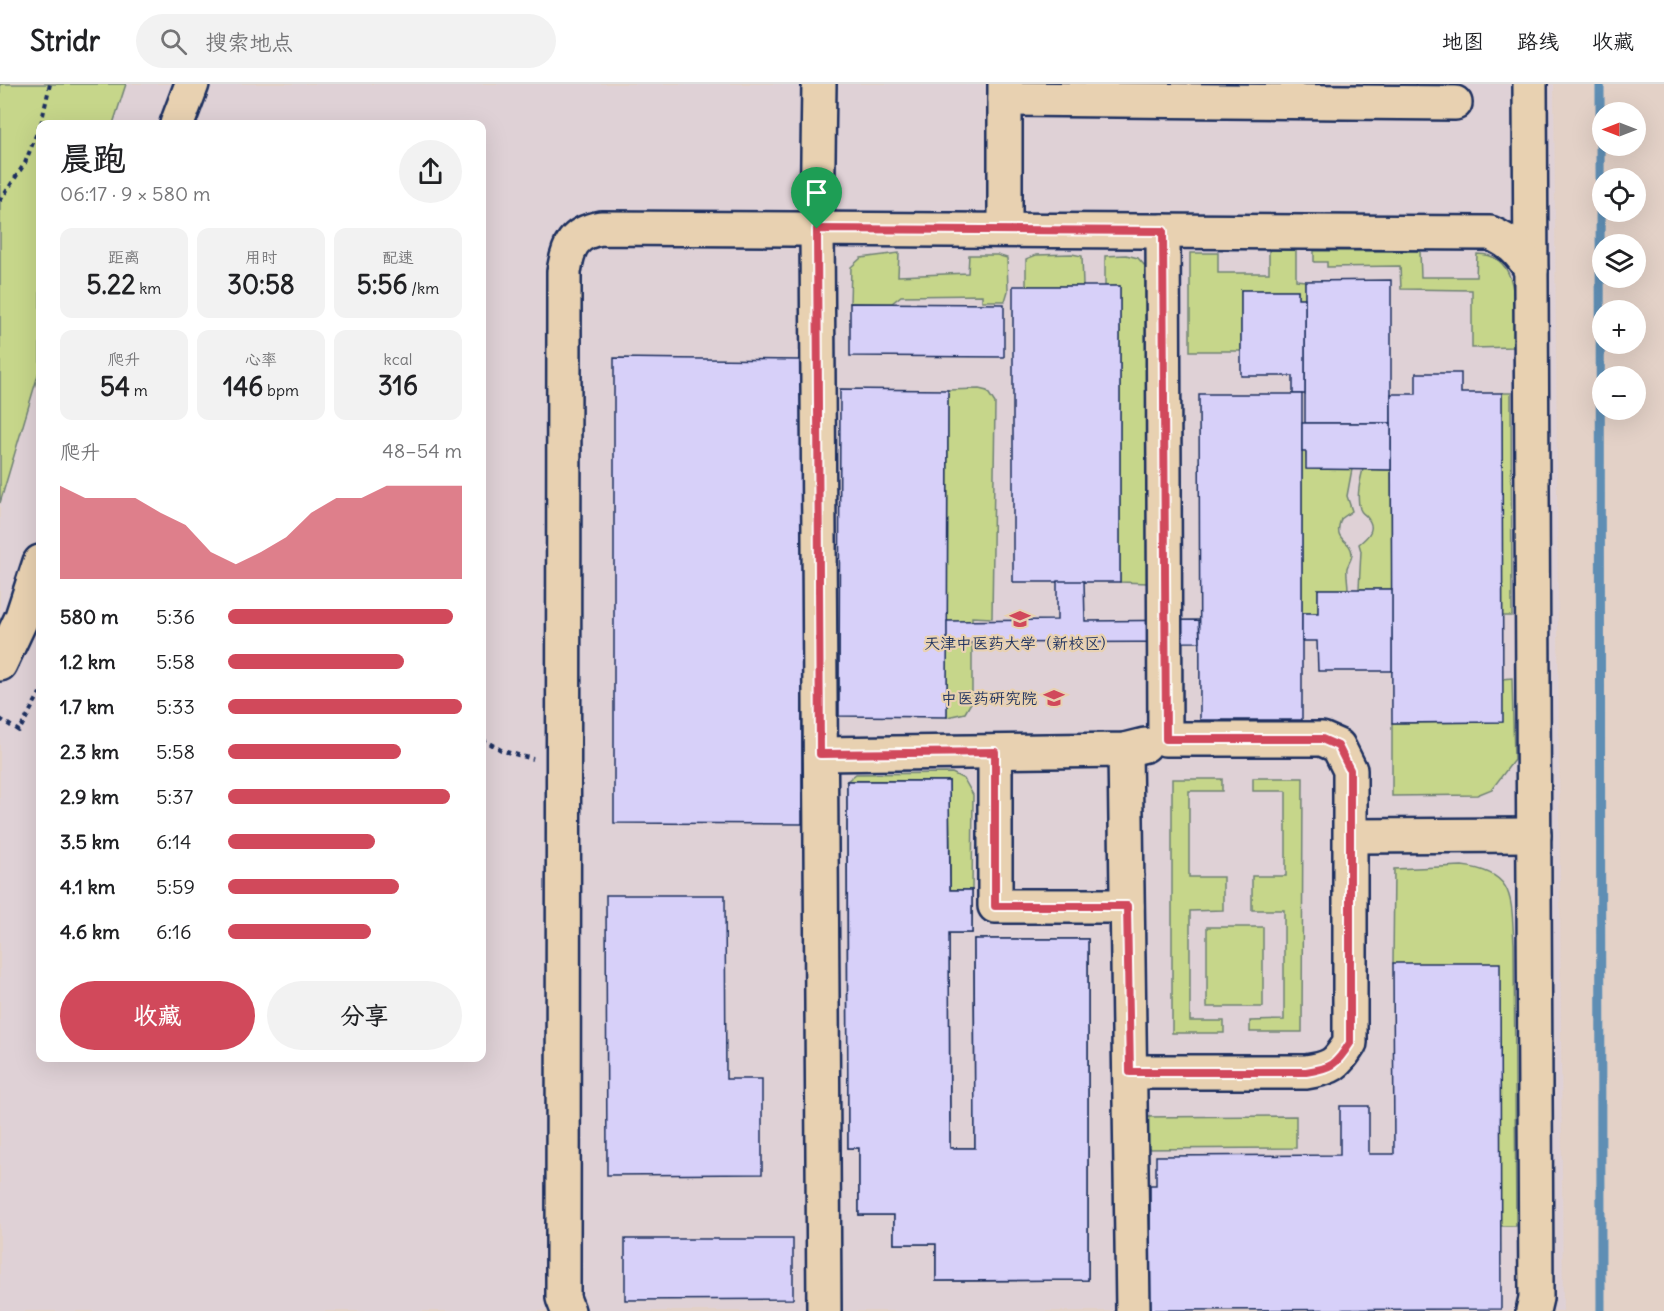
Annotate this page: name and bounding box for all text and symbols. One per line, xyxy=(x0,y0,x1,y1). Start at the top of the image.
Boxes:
search box xyxy=(136,14,556,68)
text: Stridr xyxy=(30,23,100,59)
icon: search xyxy=(157,25,190,58)
text: 搜索地点 xyxy=(205,28,293,56)
text: 地图 xyxy=(1442,28,1484,55)
text: 路线 xyxy=(1517,28,1559,55)
text: 收藏 xyxy=(1592,28,1634,55)
north arrow xyxy=(1592,102,1646,156)
map controls xyxy=(1592,102,1646,420)
text: 晨跑 xyxy=(60,137,126,179)
button: share xyxy=(399,140,462,203)
pin xyxy=(791,167,842,229)
button: locate xyxy=(1592,168,1646,222)
icon: arrive xyxy=(800,176,833,209)
text: 06:17 · 9 × 580 m xyxy=(60,181,211,206)
button: layers xyxy=(1592,234,1646,288)
text: 距离 xyxy=(108,247,140,267)
text: 用时 xyxy=(245,247,277,267)
text: 配速 xyxy=(382,247,414,267)
text: 5.22 xyxy=(87,268,135,301)
text: 30:58 xyxy=(227,268,295,301)
text: 5:56 xyxy=(357,268,407,301)
text: km xyxy=(135,278,161,298)
text: /km xyxy=(407,278,439,298)
button: + xyxy=(1592,300,1646,354)
text: 爬升 xyxy=(108,349,140,369)
text: 心率 xyxy=(245,349,277,369)
text: kcal xyxy=(384,349,412,369)
button: − xyxy=(1592,366,1646,420)
text: 316 xyxy=(378,369,418,402)
text: 54 xyxy=(100,370,130,403)
text: 146 xyxy=(223,370,263,403)
text: m xyxy=(130,380,148,400)
text: bpm xyxy=(263,380,299,400)
text: 48–54 m xyxy=(382,438,462,463)
text: 爬升 xyxy=(60,439,100,464)
text: 580 m xyxy=(60,604,118,629)
text: 5:36 xyxy=(156,604,195,629)
school or university icon: 天津中医药大学（新校区） xyxy=(1008,607,1032,631)
place label: 天津中医药大学（新校区） xyxy=(924,633,1116,653)
text: 1.2 km xyxy=(60,649,116,674)
text: 5:58 xyxy=(156,649,195,674)
school or university icon: 中医药研究院 xyxy=(1042,686,1066,710)
place label: 中医药研究院 xyxy=(941,688,1037,708)
text: 1.7 km xyxy=(60,694,114,719)
text: 5:33 xyxy=(156,694,195,719)
text: 2.3 km xyxy=(60,739,119,764)
text: 5:58 xyxy=(156,739,195,764)
text: 2.9 km xyxy=(60,784,119,809)
text: 5:37 xyxy=(156,784,193,809)
text: 3.5 km xyxy=(60,829,120,854)
text: 6:14 xyxy=(156,829,192,854)
text: 4.1 km xyxy=(60,874,115,899)
text: 5:59 xyxy=(156,874,195,899)
text: 4.6 km xyxy=(60,919,120,944)
text: 6:16 xyxy=(156,919,192,944)
button: 收藏 xyxy=(60,981,255,1050)
button: 分享 xyxy=(267,981,462,1050)

